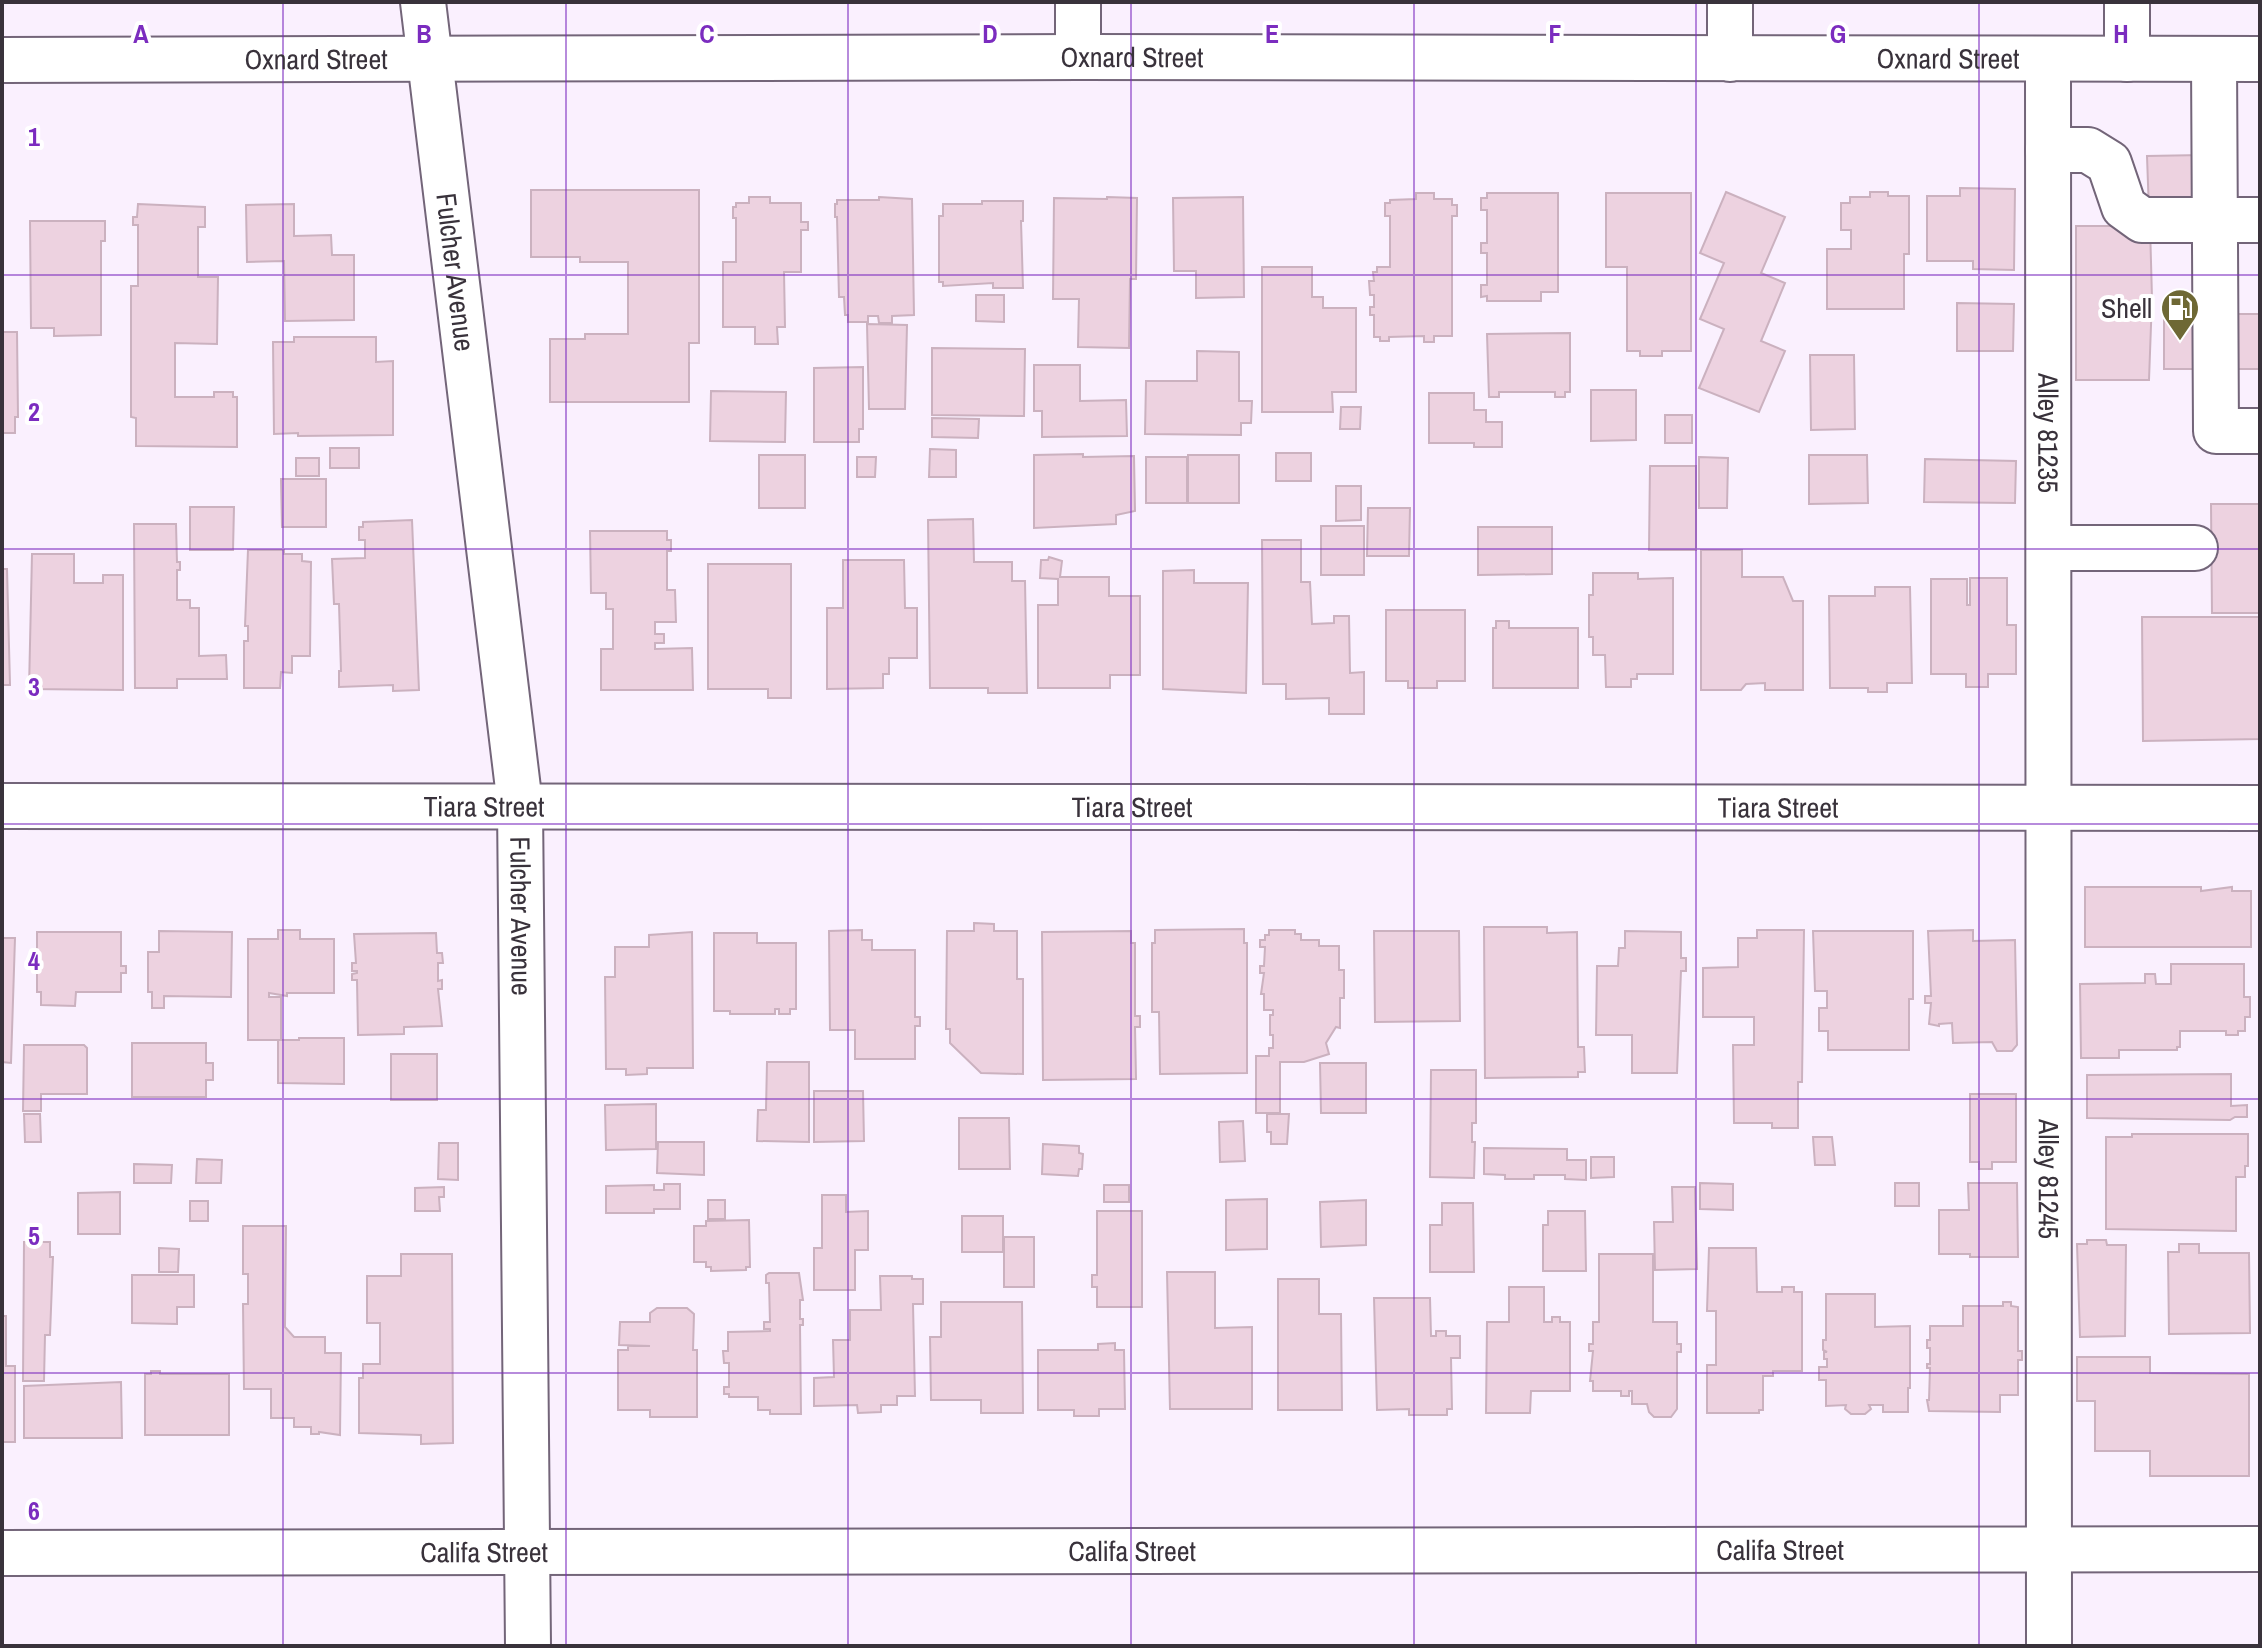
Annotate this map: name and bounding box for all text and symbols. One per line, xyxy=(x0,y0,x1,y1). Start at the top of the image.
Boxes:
text: A xyxy=(133,16,149,51)
text: B xyxy=(416,16,432,51)
text: C xyxy=(699,16,715,51)
text: D xyxy=(982,16,998,51)
text: E xyxy=(1265,16,1279,51)
text: F xyxy=(1548,16,1562,51)
text: G xyxy=(1830,16,1846,51)
text: H xyxy=(2113,16,2129,51)
street label: Oxnard Street xyxy=(1060,38,1204,76)
street label: Oxnard Street xyxy=(1876,39,2020,78)
street label: Oxnard Street xyxy=(244,40,388,78)
text: 1 xyxy=(28,119,40,154)
street label: Fulcher Avenue xyxy=(427,191,484,353)
fuel station icon: Shell xyxy=(2159,287,2201,342)
place label: Shell xyxy=(2101,289,2152,327)
street label: Alley 81235 xyxy=(2029,372,2067,493)
text: 2 xyxy=(28,394,40,429)
text: 3 xyxy=(28,669,40,704)
street label: Tiara Street xyxy=(424,787,544,825)
street label: Tiara Street xyxy=(1072,788,1192,826)
street label: Tiara Street xyxy=(1718,789,1838,827)
street label: Fulcher Avenue xyxy=(501,836,541,996)
text: 4 xyxy=(28,943,40,978)
street label: Alley 81245 xyxy=(2030,1118,2068,1239)
text: 5 xyxy=(28,1218,40,1253)
text: 6 xyxy=(28,1493,40,1528)
street label: Califa Street xyxy=(1716,1531,1844,1569)
street label: Califa Street xyxy=(1068,1532,1196,1570)
street label: Califa Street xyxy=(420,1533,548,1571)

